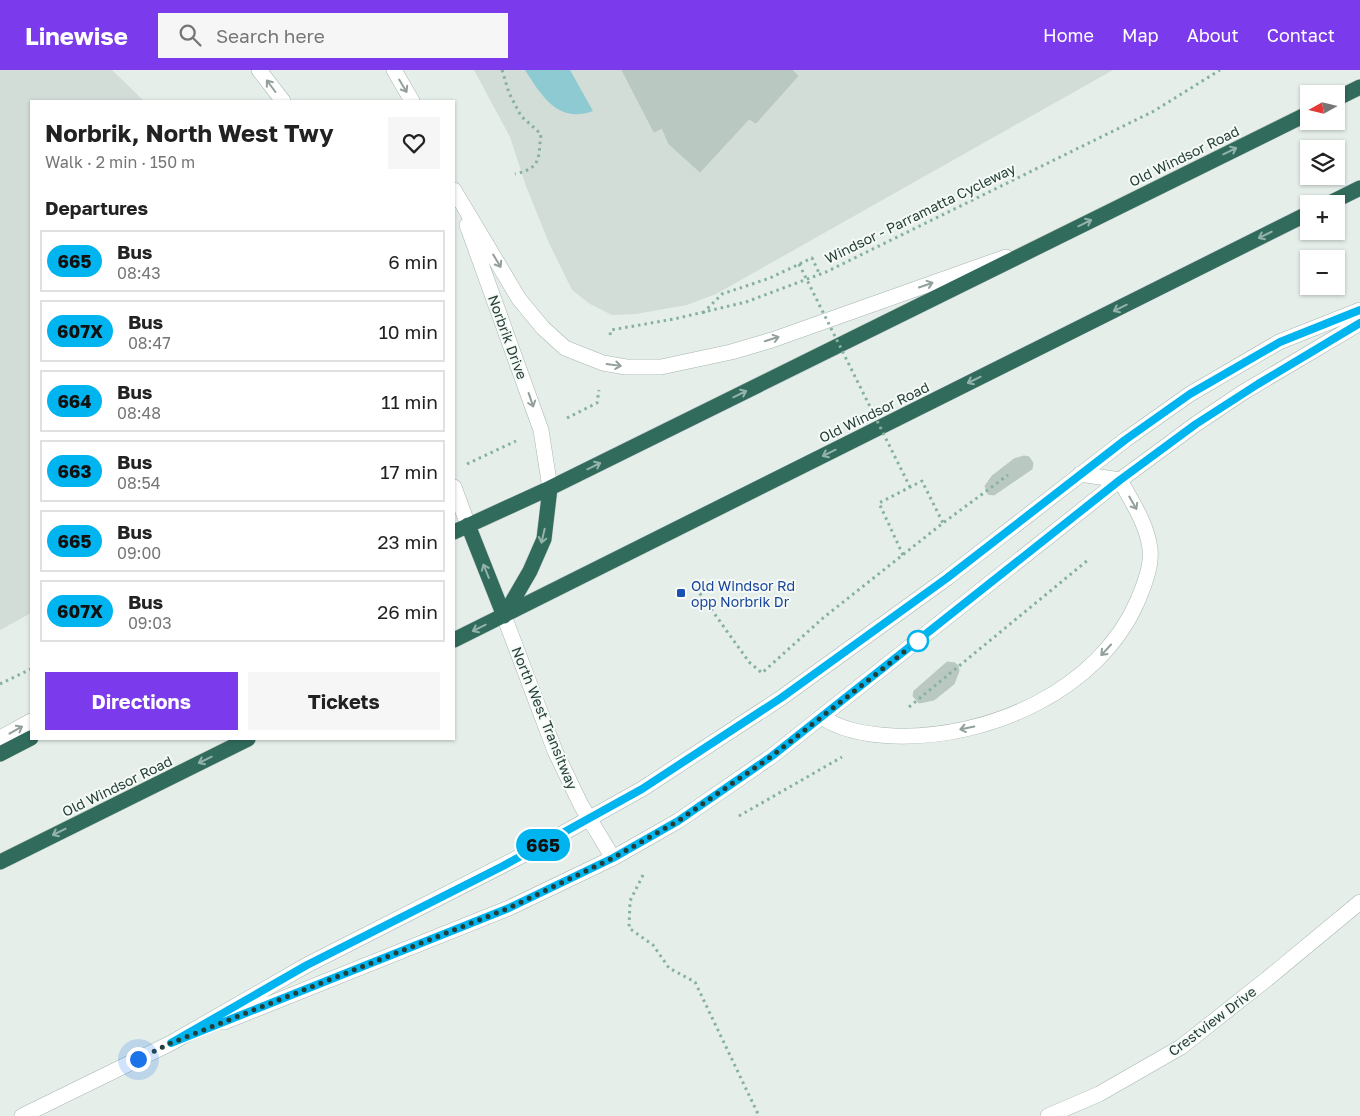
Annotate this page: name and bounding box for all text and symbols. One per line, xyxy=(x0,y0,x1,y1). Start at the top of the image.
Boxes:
search box xyxy=(158,13,508,58)
text: Linewise xyxy=(25,21,128,50)
icon: search xyxy=(176,21,204,49)
text: Search here xyxy=(216,24,325,47)
text: Home xyxy=(1043,24,1094,46)
text: Map xyxy=(1122,24,1159,46)
text: About xyxy=(1187,24,1239,46)
text: Contact xyxy=(1267,24,1335,46)
one-way arrow xyxy=(399,78,409,92)
one-way arrow xyxy=(266,80,277,93)
north arrow xyxy=(1300,85,1345,130)
map controls xyxy=(1300,85,1345,295)
button: heart xyxy=(388,117,440,169)
text: Norbrik, North West Twy xyxy=(45,118,334,147)
street label: Old Windsor Road xyxy=(1126,122,1242,190)
button: layers xyxy=(1300,140,1345,185)
one-way arrow xyxy=(1223,146,1238,156)
text: Walk · 2 min · 150 m xyxy=(45,152,195,172)
street label: Windsor - Parramatta Cycleway xyxy=(822,159,1018,267)
button: + xyxy=(1300,195,1345,240)
text: Departures xyxy=(45,196,148,219)
one-way arrow xyxy=(1077,218,1092,227)
one-way arrow xyxy=(1258,231,1273,240)
text: Bus xyxy=(117,240,152,263)
text: 665 xyxy=(58,250,91,272)
text: 6 min xyxy=(388,250,438,273)
button: − xyxy=(1300,250,1345,295)
one-way arrow xyxy=(492,254,502,268)
text: 08:43 xyxy=(117,263,161,283)
one-way arrow xyxy=(917,280,933,289)
street label: Norbrik Drive xyxy=(485,293,531,381)
one-way arrow xyxy=(1113,304,1128,313)
text: Bus xyxy=(128,310,163,333)
text: 607X xyxy=(57,320,103,342)
text: 10 min xyxy=(379,320,438,343)
text: 08:47 xyxy=(128,333,171,353)
one-way arrow xyxy=(764,334,780,344)
one-way arrow xyxy=(605,360,621,370)
one-way arrow xyxy=(967,376,982,385)
street label: Old Windsor Road xyxy=(816,378,932,446)
text: Bus xyxy=(117,380,152,403)
one-way arrow xyxy=(732,389,747,399)
text: 664 xyxy=(57,390,92,412)
text: 11 min xyxy=(381,390,438,413)
one-way arrow xyxy=(527,391,536,407)
text: 08:48 xyxy=(117,403,161,423)
one-way arrow xyxy=(822,449,837,458)
text: Bus xyxy=(117,450,152,473)
text: 663 xyxy=(58,460,91,482)
text: 17 min xyxy=(380,460,438,483)
one-way arrow xyxy=(586,461,601,470)
text: 08:54 xyxy=(117,473,161,493)
one-way arrow xyxy=(1128,495,1138,509)
text: Bus xyxy=(117,520,152,543)
one-way arrow xyxy=(538,527,547,543)
text: 665 xyxy=(58,530,91,552)
text: 23 min xyxy=(378,530,438,553)
text: 09:00 xyxy=(117,543,161,563)
one-way arrow xyxy=(481,564,490,579)
place label: Old Windsor Rd opp Norbrik Dr xyxy=(691,577,795,610)
marker: Old Windsor Rd opp Norbrik Dr xyxy=(675,587,687,599)
text: Bus xyxy=(128,590,163,613)
text: 607X xyxy=(57,600,103,622)
text: 26 min xyxy=(377,600,438,623)
text: 09:03 xyxy=(128,613,172,633)
one-way arrow xyxy=(472,624,487,633)
unlabelled marker xyxy=(907,630,929,652)
street label: North West Transitway xyxy=(509,644,582,792)
one-way arrow xyxy=(1100,644,1112,656)
button: Directions xyxy=(45,672,238,730)
button: Tickets xyxy=(248,672,440,730)
one-way arrow xyxy=(959,724,975,733)
one-way arrow xyxy=(8,725,23,735)
street label: Old Windsor Road xyxy=(59,752,175,820)
one-way arrow xyxy=(197,755,212,765)
one-way arrow xyxy=(52,828,67,838)
line badge: 665 xyxy=(514,829,572,861)
text: 665 xyxy=(526,834,560,856)
street label: Crestview Drive xyxy=(1165,983,1259,1059)
your location xyxy=(126,1047,151,1072)

